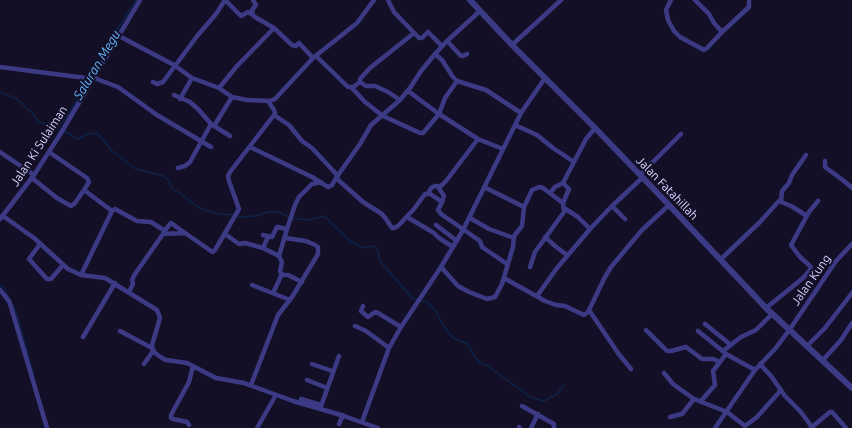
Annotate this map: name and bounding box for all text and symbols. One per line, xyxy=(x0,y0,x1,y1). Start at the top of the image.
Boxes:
water label: Saluran Megu xyxy=(70,28,124,102)
street label: Jalan Ki Sulaiman xyxy=(8,103,70,189)
street label: Jalan Fatahillah xyxy=(633,153,701,223)
street label: Jalan Kung xyxy=(788,252,834,308)

